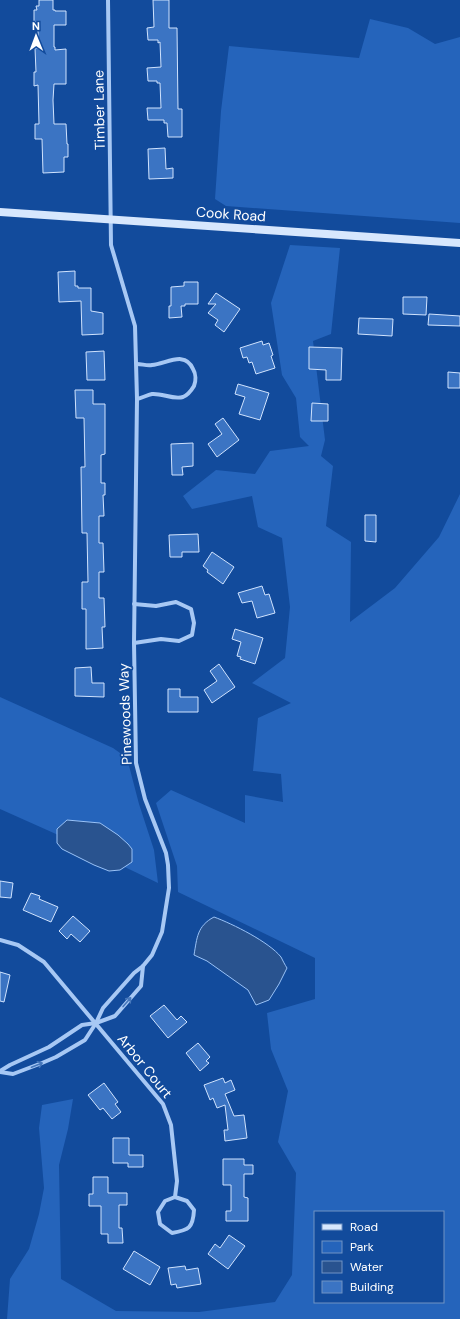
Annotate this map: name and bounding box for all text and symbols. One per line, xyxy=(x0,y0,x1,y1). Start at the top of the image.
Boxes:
north arrow xyxy=(16,16,56,56)
text: N xyxy=(32,19,40,33)
street label: Timber Lane xyxy=(89,70,109,150)
street label: Cook Road xyxy=(195,203,267,225)
street label: Pinewoods Way xyxy=(114,663,136,765)
one-way arrow xyxy=(122,996,131,1007)
street label: Arbor Court xyxy=(114,1030,176,1102)
one-way arrow xyxy=(31,1061,43,1069)
legend xyxy=(314,1211,444,1303)
text: Road xyxy=(350,1219,378,1235)
text: Park xyxy=(350,1239,374,1255)
text: Water xyxy=(350,1259,384,1275)
text: Building xyxy=(350,1279,394,1295)

